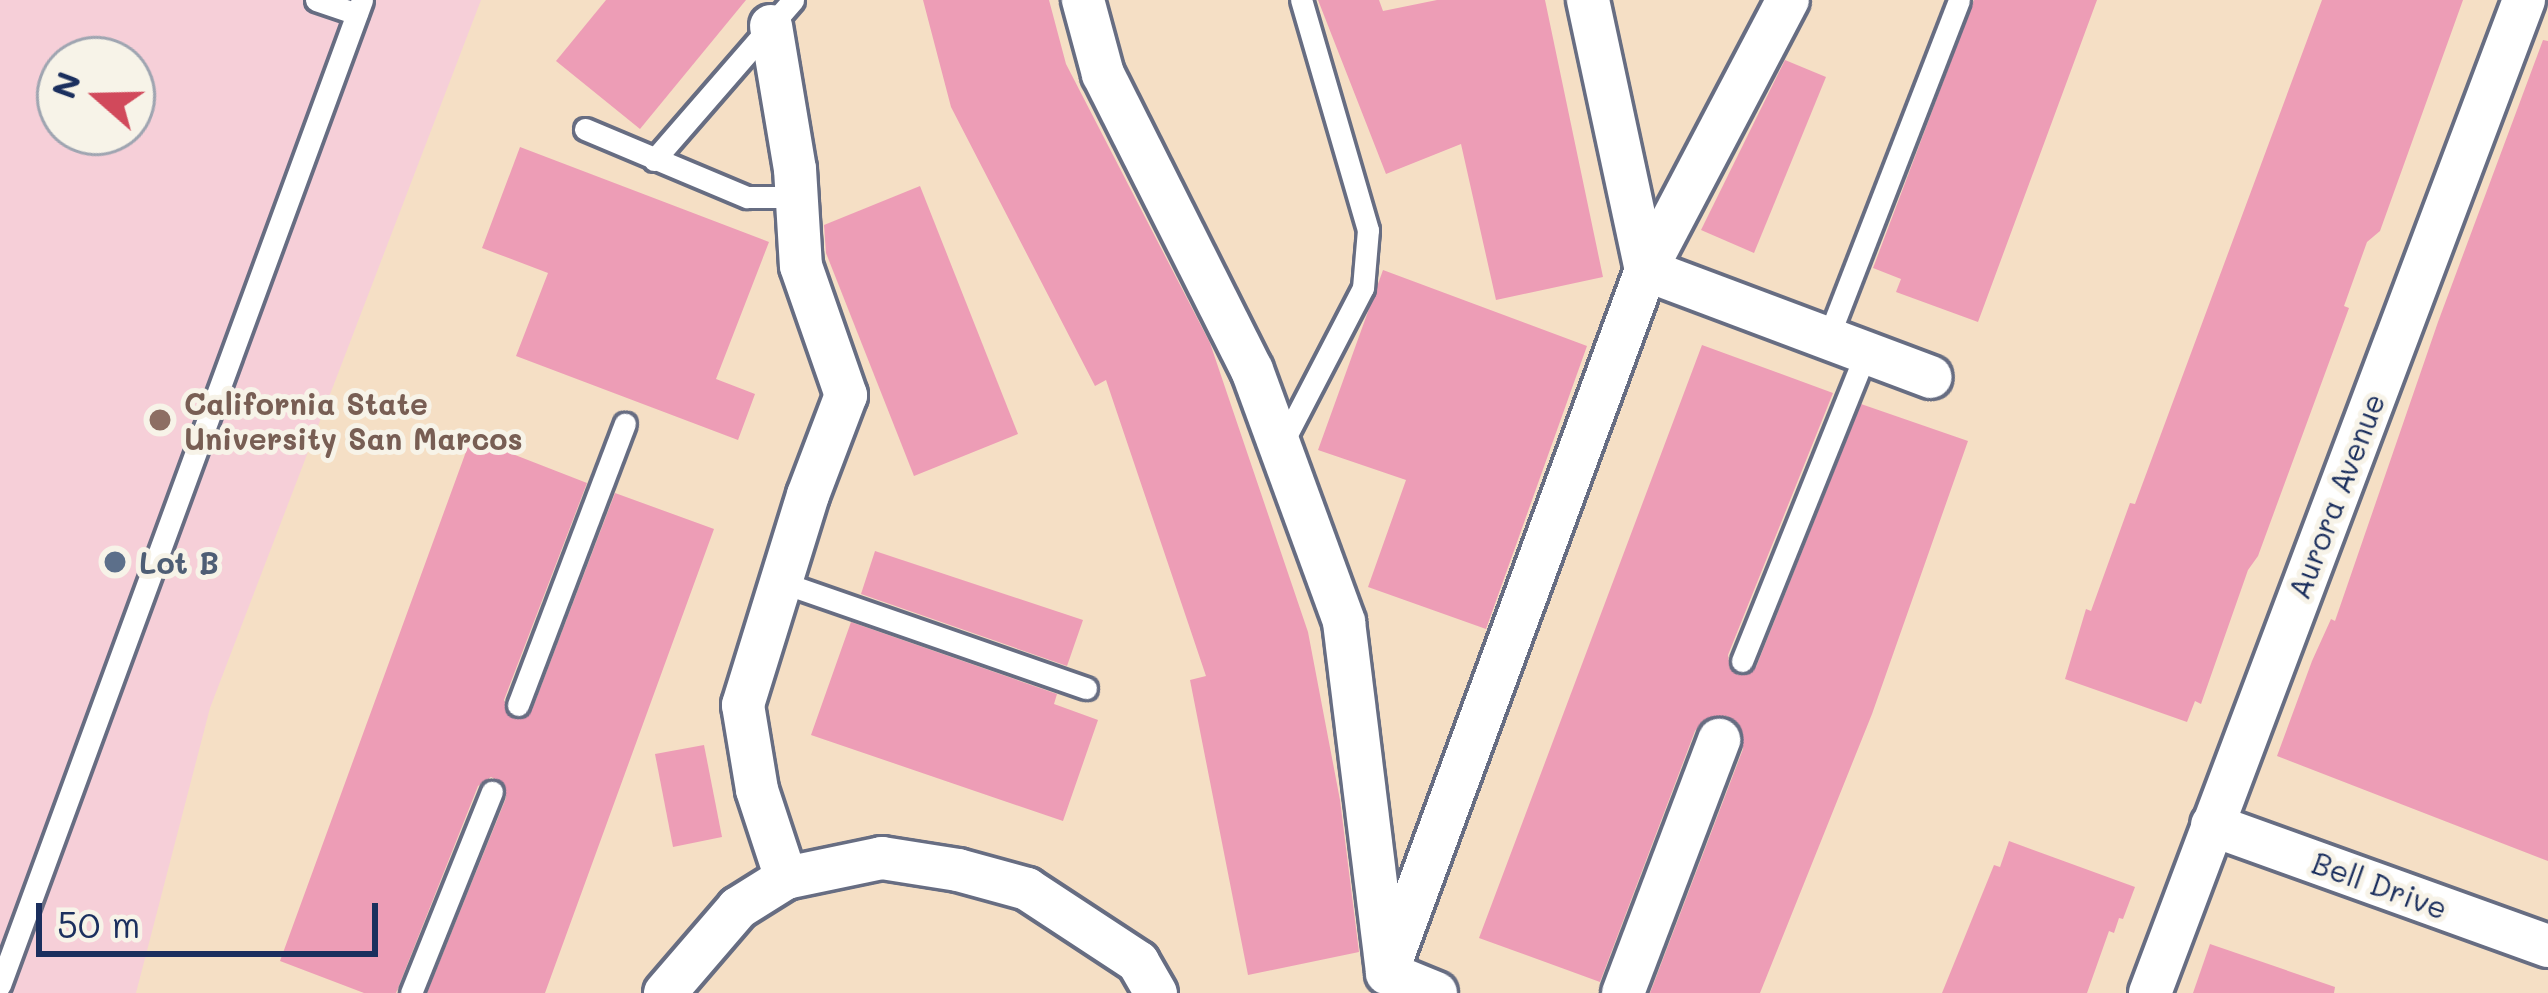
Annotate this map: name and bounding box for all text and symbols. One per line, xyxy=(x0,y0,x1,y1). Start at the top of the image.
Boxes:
north arrow xyxy=(36,36,156,156)
text: N xyxy=(40,65,89,104)
place label: California State University San Marcos xyxy=(184,385,523,456)
street label: Aurora Avenue xyxy=(2280,388,2392,604)
marker: California State University San Marcos xyxy=(147,407,173,433)
place label: Lot B xyxy=(139,544,219,580)
marker: Lot B xyxy=(102,549,128,575)
street label: Bell Drive xyxy=(2308,844,2452,926)
scale bar xyxy=(42,879,384,953)
text: 50 m xyxy=(57,900,140,947)

